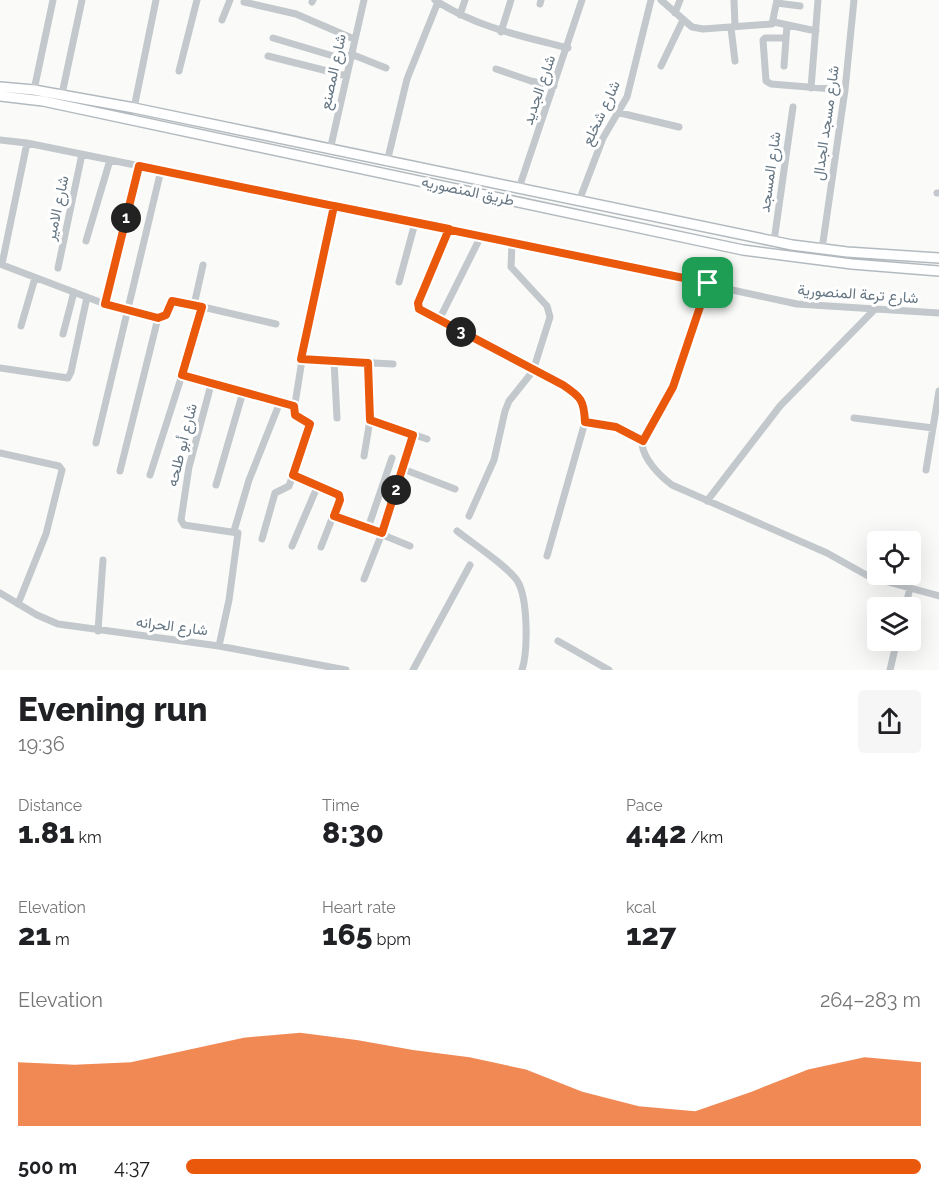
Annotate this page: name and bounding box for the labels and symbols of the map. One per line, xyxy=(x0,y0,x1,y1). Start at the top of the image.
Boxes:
street label: شارع المصنع xyxy=(316,32,352,112)
street label: شارع الجديد xyxy=(519,53,561,128)
street label: شارع مسجد الجدال xyxy=(809,64,845,182)
street label: شارع شخلع xyxy=(578,77,626,149)
street label: شارع المسجد xyxy=(755,130,787,214)
street label: طريق المنصوريه xyxy=(420,172,516,211)
street label: شارع الامير xyxy=(41,174,75,243)
pin: 1 xyxy=(111,203,141,233)
pin xyxy=(682,257,733,308)
street label: شارع ترعة المنصورية xyxy=(797,281,919,309)
pin: 3 xyxy=(446,317,476,347)
street label: شارع أبو طلحه xyxy=(163,401,203,489)
pin: 2 xyxy=(381,475,411,505)
street label: شارع الحرانه xyxy=(135,613,209,641)

